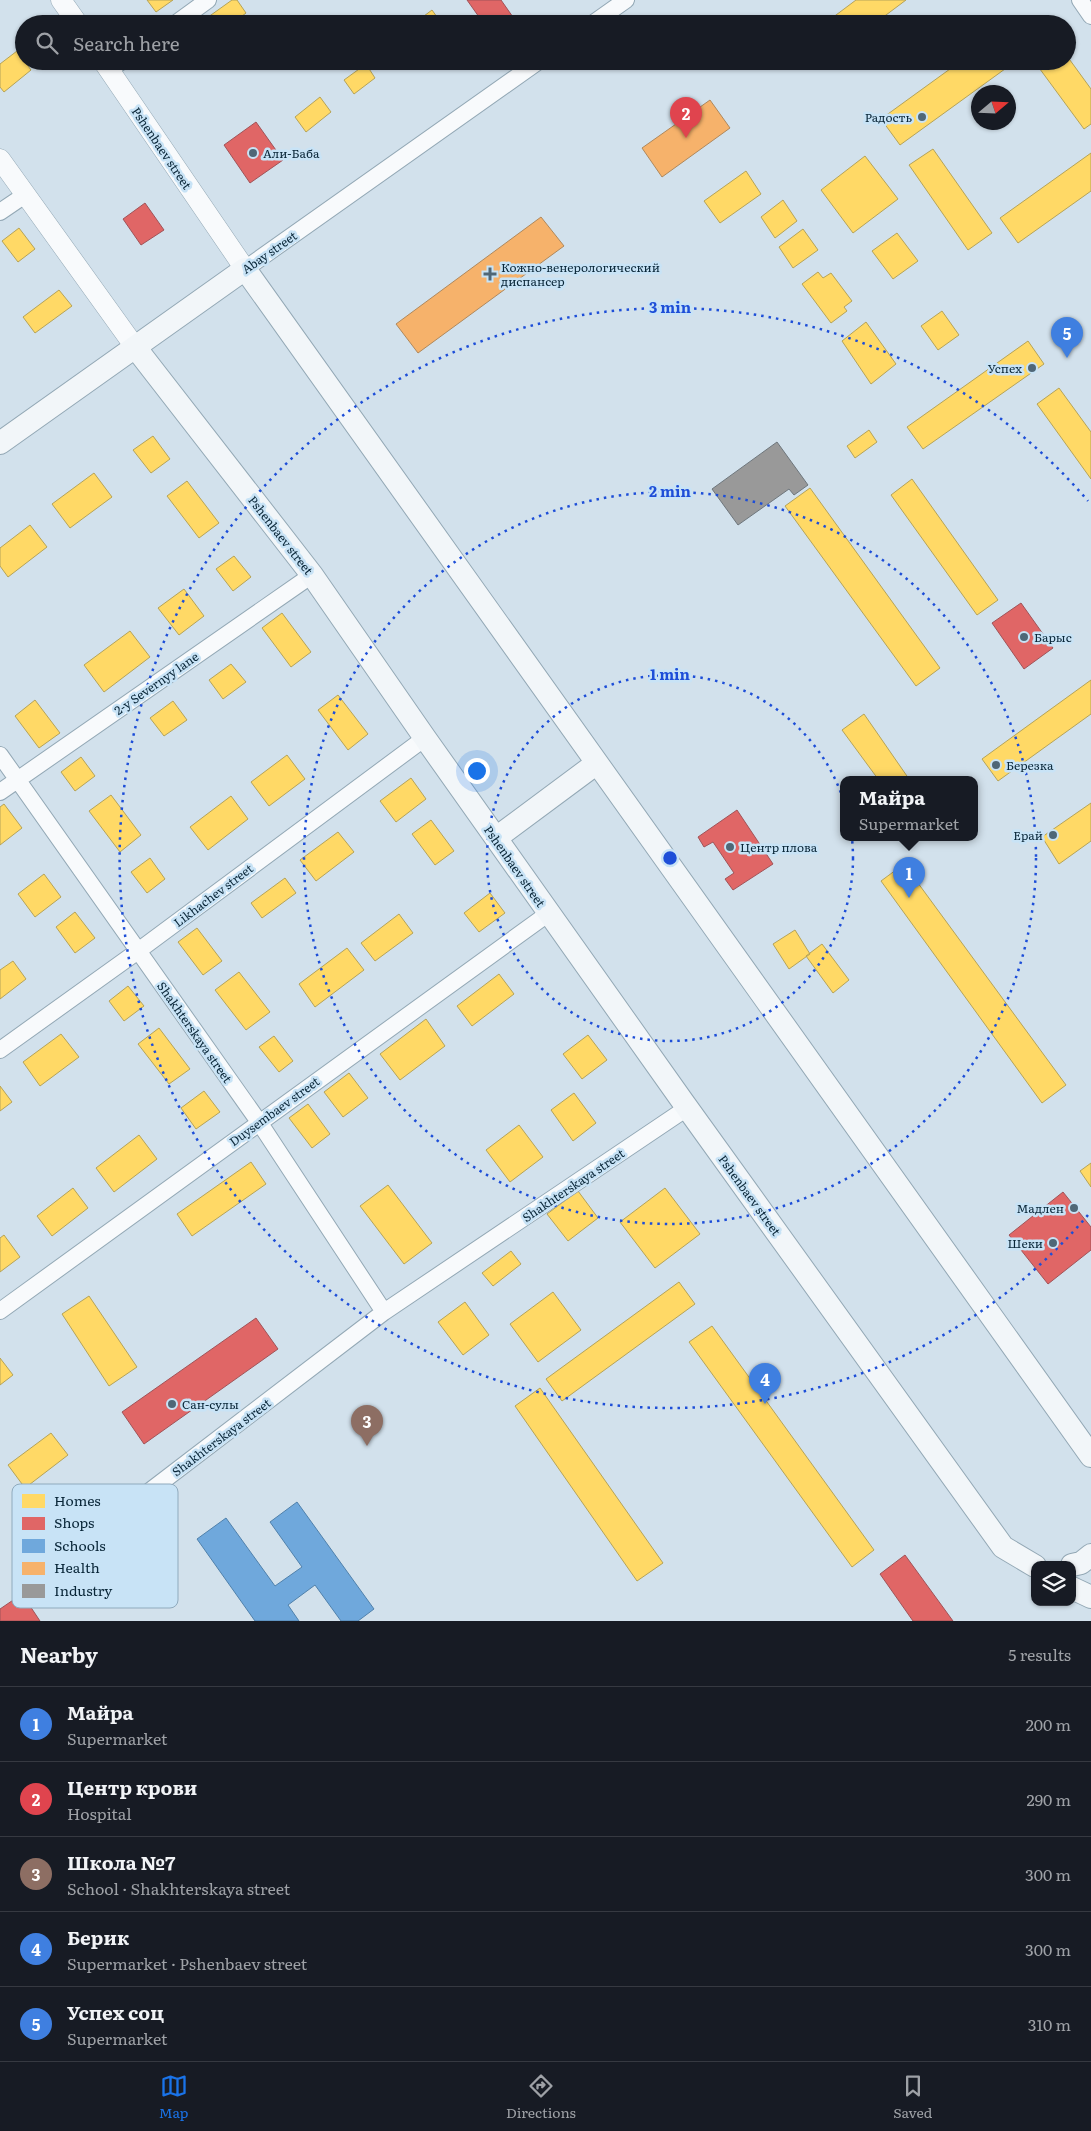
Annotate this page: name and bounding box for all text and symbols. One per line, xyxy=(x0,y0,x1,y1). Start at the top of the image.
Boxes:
search box xyxy=(15,15,1076,70)
icon: search xyxy=(33,29,61,57)
text: Search here xyxy=(73,29,180,57)
north arrow xyxy=(971,85,1016,130)
pin: 2 xyxy=(670,97,702,138)
street label: Pshenbaev street xyxy=(128,103,196,193)
place label: Радость xyxy=(865,108,912,126)
marker: Радость xyxy=(916,111,928,123)
place label: Али-Баба xyxy=(263,144,320,162)
marker: Али-Баба xyxy=(247,147,259,159)
street label: Abay street xyxy=(238,226,300,278)
place label: Кожно-венерологический диспансер xyxy=(501,258,660,290)
marker: Кожно-венерологический диспансер xyxy=(483,267,497,281)
text: 3 min xyxy=(649,295,692,318)
pin: 5 xyxy=(1051,317,1083,358)
place label: Успех xyxy=(988,359,1022,377)
marker: Успех xyxy=(1026,362,1038,374)
text: 2 min xyxy=(649,479,692,502)
street label: Pshenbaev street xyxy=(244,492,318,578)
place label: Барыс xyxy=(1034,628,1072,646)
marker: Барыс xyxy=(1018,631,1030,643)
street label: 2-y Severnyy lane xyxy=(110,647,202,719)
text: 1 min xyxy=(650,662,691,685)
place label: Березка xyxy=(1006,756,1054,774)
your location xyxy=(464,758,490,784)
marker: Березка xyxy=(990,759,1002,771)
popup xyxy=(840,776,978,841)
text: Майра xyxy=(859,783,925,811)
text: Supermarket xyxy=(859,811,959,835)
street label: Pshenbaev street xyxy=(480,822,550,911)
place label: Ерай xyxy=(1013,826,1043,844)
marker: Ерай xyxy=(1047,829,1059,841)
place label: Центр плова xyxy=(740,838,818,856)
marker: Центр плова xyxy=(724,841,736,853)
centre of rings xyxy=(661,849,679,867)
pin: 1 xyxy=(893,857,925,898)
street label: Likhachev street xyxy=(170,859,257,931)
street label: Shakhterskaya street xyxy=(153,978,237,1086)
street label: Duysembaev street xyxy=(225,1072,323,1150)
street label: Shakhterskaya street xyxy=(518,1144,628,1226)
street label: Pshenbaev street xyxy=(714,1151,786,1239)
place label: Мадлен xyxy=(1016,1199,1064,1217)
marker: Мадлен xyxy=(1068,1202,1080,1214)
place label: Шеки xyxy=(1008,1234,1043,1252)
marker: Шеки xyxy=(1047,1237,1059,1249)
pin: 4 xyxy=(749,1363,781,1404)
street label: Shakhterskaya street xyxy=(168,1394,274,1480)
place label: Сан-сулы xyxy=(182,1395,239,1413)
marker: Сан-сулы xyxy=(166,1398,178,1410)
pin: 3 xyxy=(351,1405,383,1446)
legend xyxy=(12,1484,178,1608)
text: Homes xyxy=(54,1490,101,1510)
text: Shops xyxy=(54,1512,94,1532)
text: Schools xyxy=(54,1535,106,1555)
text: Health xyxy=(54,1557,100,1577)
map controls xyxy=(1031,1561,1076,1606)
button: layers xyxy=(1031,1561,1076,1606)
text: Industry xyxy=(54,1580,113,1600)
text: Nearby xyxy=(20,1638,98,1669)
text: 5 results xyxy=(1008,1642,1071,1666)
text: Майра xyxy=(67,1698,134,1726)
text: 1 xyxy=(33,1712,39,1736)
text: 200 m xyxy=(1026,1712,1071,1736)
text: Supermarket xyxy=(67,1726,167,1750)
text: Центр крови xyxy=(67,1773,197,1801)
text: 2 xyxy=(32,1787,40,1811)
text: 290 m xyxy=(1027,1787,1071,1811)
text: Hospital xyxy=(67,1801,132,1825)
text: Школа №7 xyxy=(67,1848,175,1876)
text: 3 xyxy=(32,1862,40,1886)
text: 300 m xyxy=(1025,1862,1071,1886)
text: School · Shakhterskaya street xyxy=(67,1876,290,1900)
text: Берик xyxy=(67,1923,129,1951)
text: 4 xyxy=(31,1937,41,1961)
text: 300 m xyxy=(1025,1937,1071,1961)
text: Supermarket · Pshenbaev street xyxy=(67,1951,307,1975)
text: Успех соц xyxy=(67,1998,164,2026)
text: 5 xyxy=(32,2012,40,2036)
text: 310 m xyxy=(1028,2012,1071,2036)
text: Supermarket xyxy=(67,2026,167,2050)
tab: Map xyxy=(159,2072,189,2122)
tab: Directions xyxy=(506,2072,576,2122)
tab: Saved xyxy=(893,2072,932,2122)

